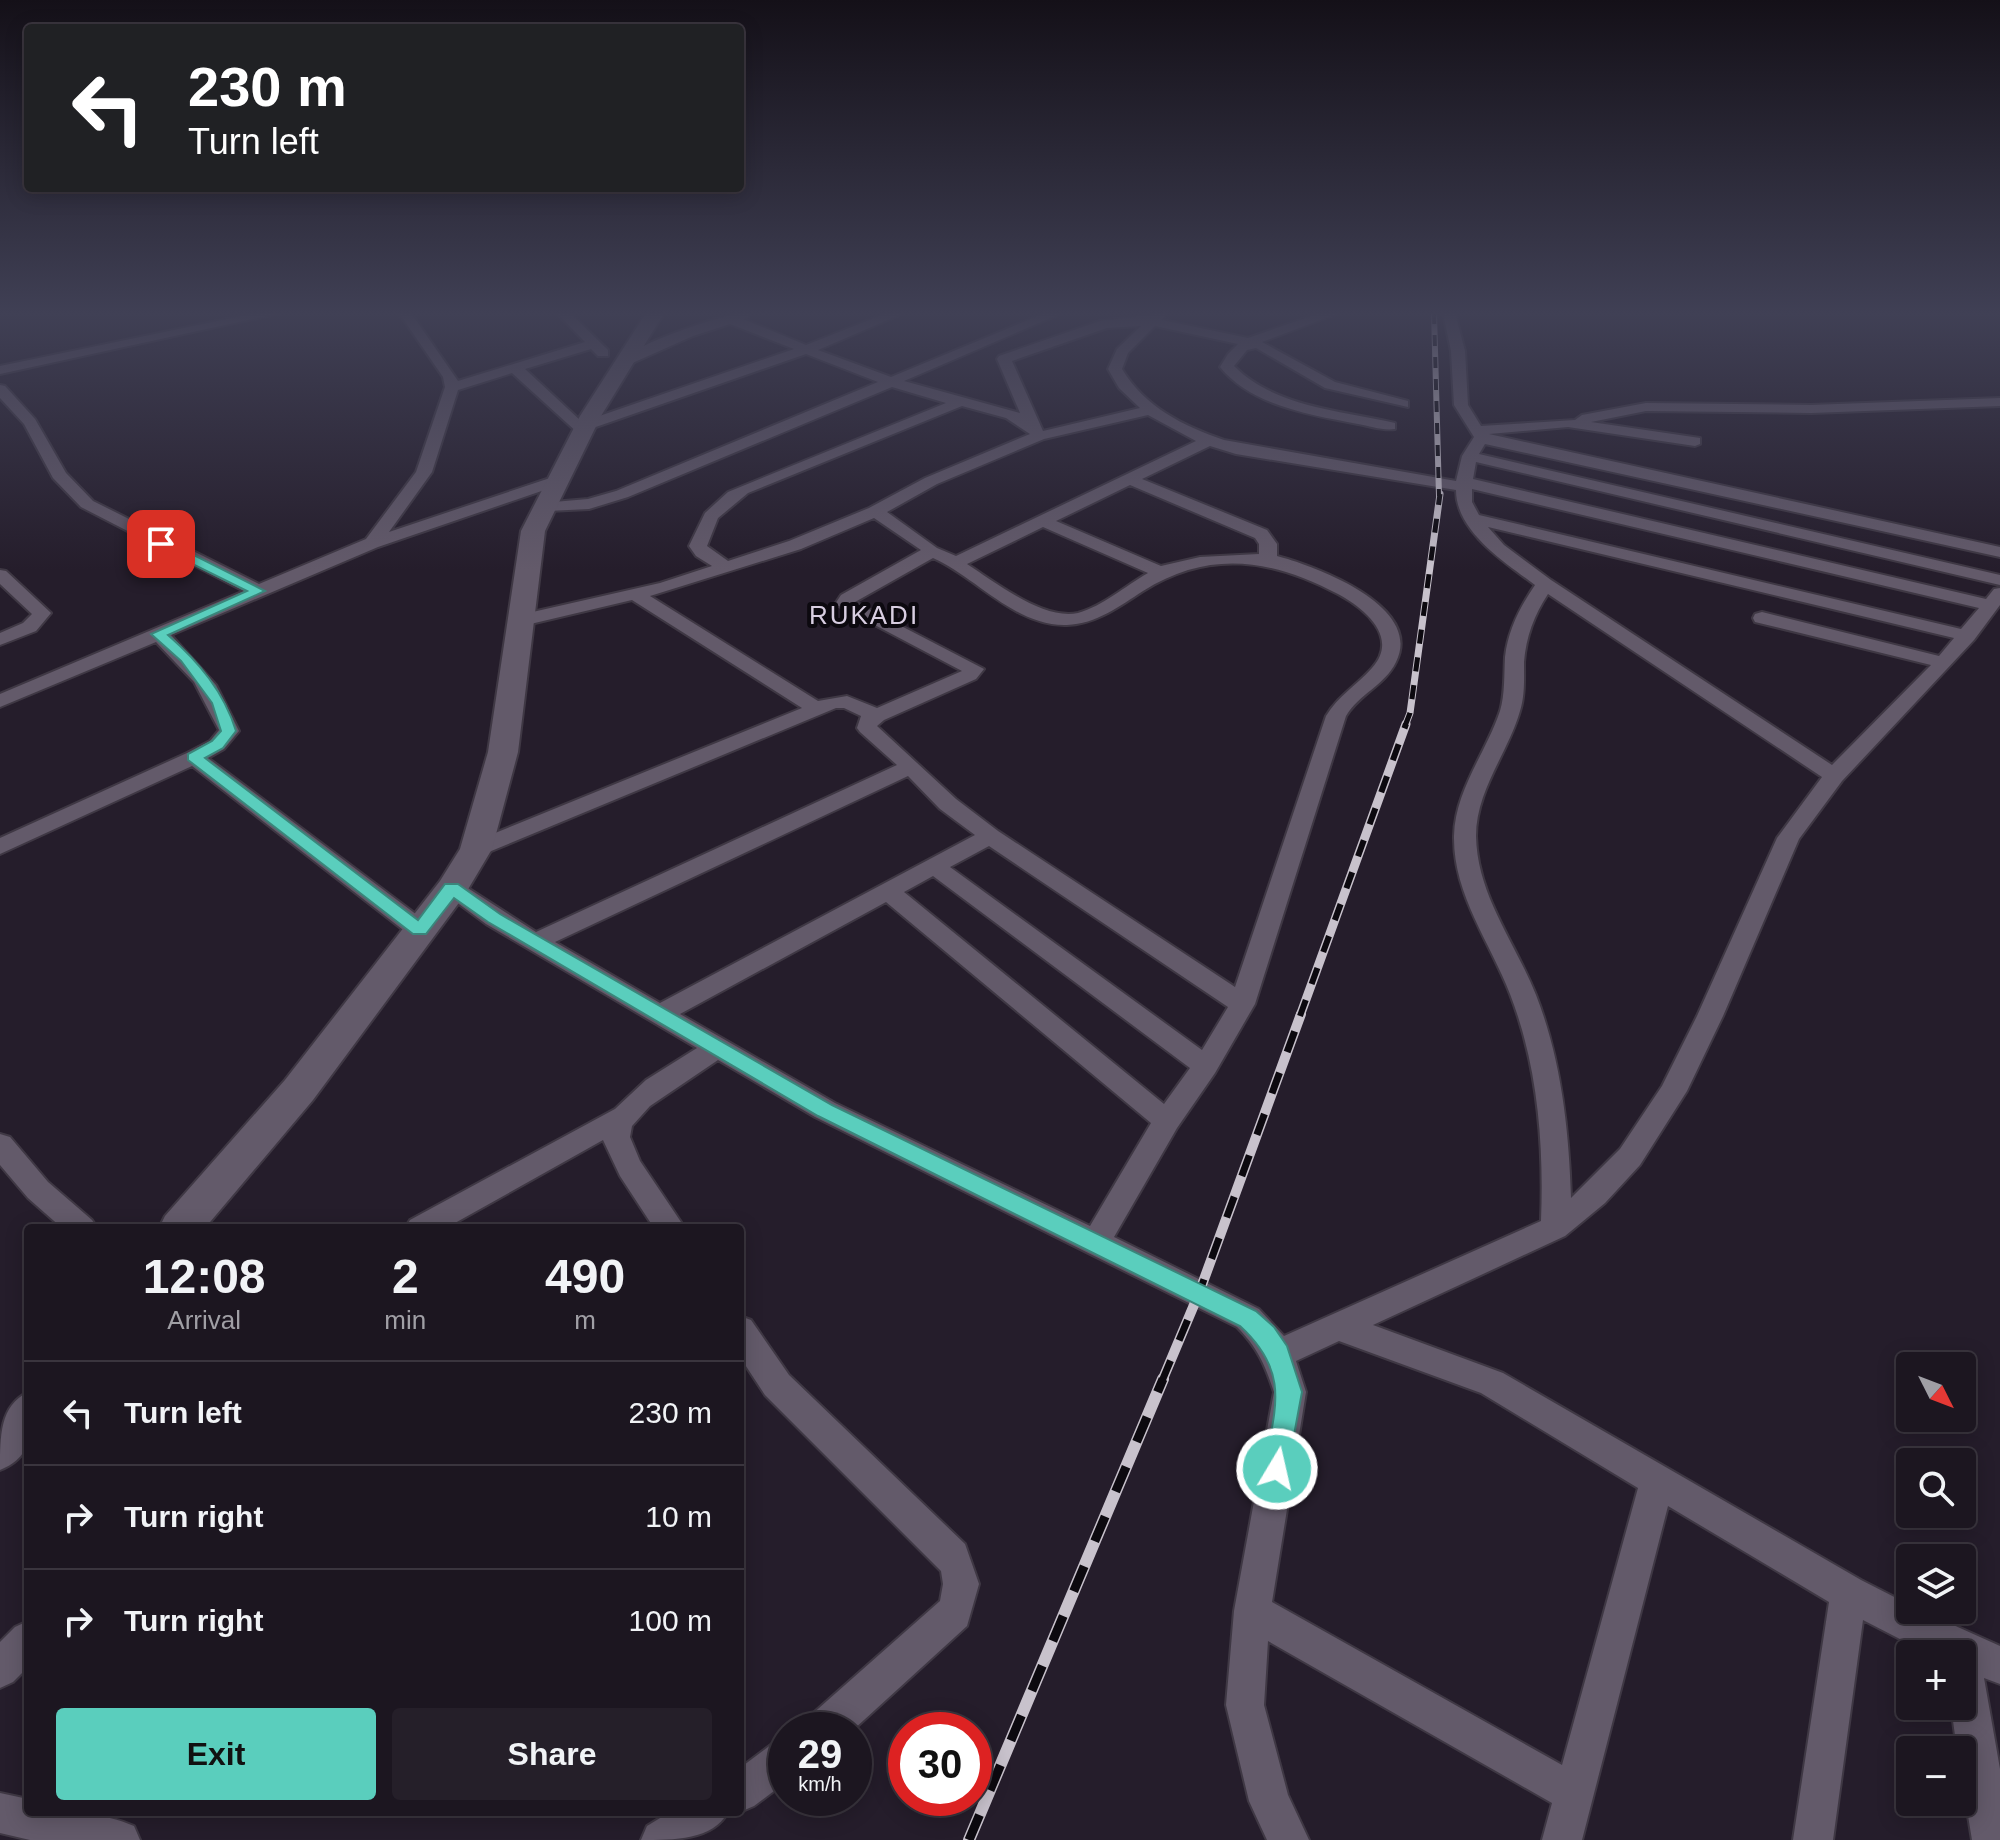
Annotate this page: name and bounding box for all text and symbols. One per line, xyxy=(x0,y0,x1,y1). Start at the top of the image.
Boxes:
text: 230 m xyxy=(188,55,347,118)
icon: left xyxy=(56,56,160,160)
text: Turn left xyxy=(188,121,319,162)
pin xyxy=(127,510,195,578)
icon: arrive xyxy=(139,522,183,566)
district label: RUKADI xyxy=(809,600,919,630)
text: 12:08 xyxy=(143,1250,266,1303)
text: 2 xyxy=(392,1250,419,1303)
text: 490 xyxy=(545,1250,625,1303)
text: Arrival xyxy=(167,1305,241,1335)
text: min xyxy=(384,1305,426,1335)
text: m xyxy=(574,1305,596,1335)
north arrow xyxy=(1896,1352,1976,1432)
map controls xyxy=(1896,1352,1976,1816)
icon: left xyxy=(56,1391,100,1435)
text: Turn left xyxy=(124,1396,242,1429)
text: 230 m xyxy=(629,1396,712,1429)
position arrow xyxy=(1235,1427,1319,1511)
button: search xyxy=(1896,1448,1976,1528)
icon: right xyxy=(56,1495,100,1539)
text: Turn right xyxy=(124,1500,263,1533)
text: 10 m xyxy=(645,1500,712,1533)
button: layers xyxy=(1896,1544,1976,1624)
icon: right xyxy=(56,1599,100,1643)
text: Turn right xyxy=(124,1604,263,1637)
text: 100 m xyxy=(629,1604,712,1637)
button: + xyxy=(1896,1640,1976,1720)
button: Exit xyxy=(56,1708,376,1800)
button: Share xyxy=(392,1708,712,1800)
speed limit sign: 30 xyxy=(888,1712,992,1816)
text: 29 xyxy=(798,1732,842,1776)
button: − xyxy=(1896,1736,1976,1816)
text: km/h xyxy=(798,1773,842,1795)

